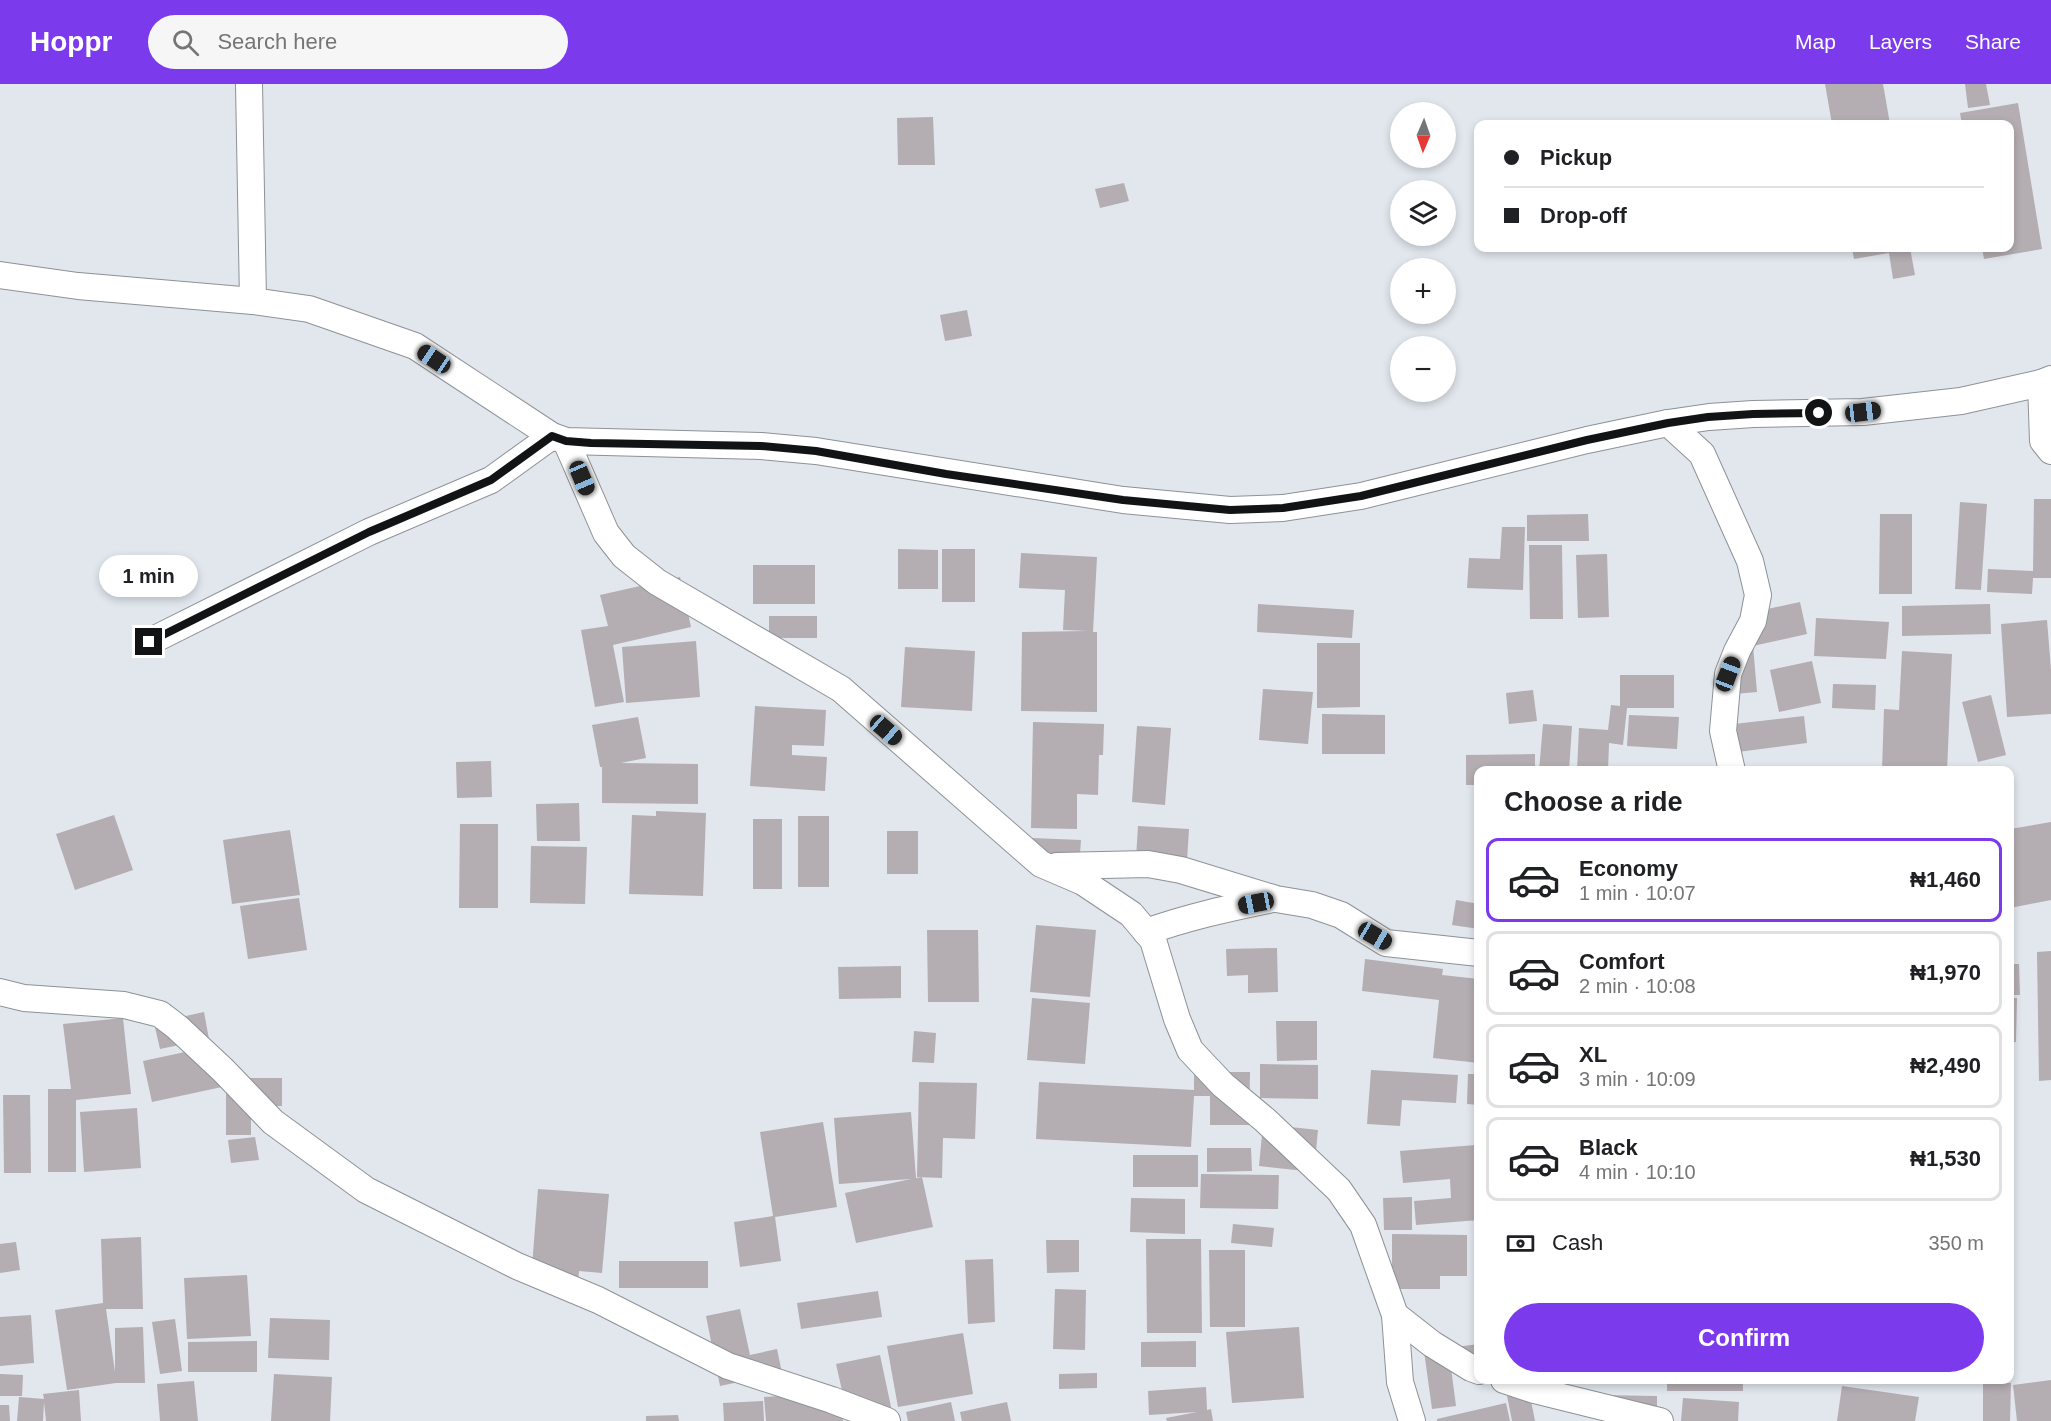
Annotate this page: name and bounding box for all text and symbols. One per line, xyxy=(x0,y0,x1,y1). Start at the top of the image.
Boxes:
search box xyxy=(148,15,568,69)
text: Hoppr xyxy=(30,26,112,57)
icon: search xyxy=(169,26,202,59)
text: Search here xyxy=(217,29,337,54)
text: Map xyxy=(1795,30,1836,53)
text: Layers xyxy=(1869,30,1932,53)
text: Share xyxy=(1965,30,2021,53)
north arrow xyxy=(1390,102,1456,168)
map controls xyxy=(1390,102,1456,402)
text: Pickup xyxy=(1540,145,1612,170)
button: layers xyxy=(1390,180,1456,246)
text: Drop-off xyxy=(1540,203,1627,228)
button: + xyxy=(1390,258,1456,324)
button: − xyxy=(1390,336,1456,402)
car xyxy=(414,341,454,377)
route start xyxy=(1805,399,1832,426)
car xyxy=(1844,401,1882,423)
car xyxy=(567,458,597,498)
callout: 1 min xyxy=(100,555,198,597)
text: 1 min xyxy=(122,565,175,587)
route end xyxy=(135,628,162,655)
car xyxy=(1713,654,1743,694)
car xyxy=(867,711,905,749)
text: Choose a ride xyxy=(1504,787,1683,817)
icon: car xyxy=(1507,853,1561,907)
text: Economy xyxy=(1579,856,1678,881)
text: ₦1,460 xyxy=(1910,867,1981,892)
text: 1 min · 10:07 xyxy=(1579,882,1696,904)
car xyxy=(1237,891,1275,915)
car xyxy=(1355,919,1395,953)
icon: car xyxy=(1507,946,1561,1000)
text: Comfort xyxy=(1579,949,1665,974)
text: ₦1,970 xyxy=(1910,960,1981,985)
text: 2 min · 10:08 xyxy=(1579,975,1696,997)
icon: car xyxy=(1507,1039,1561,1093)
text: XL xyxy=(1579,1042,1607,1067)
text: ₦2,490 xyxy=(1910,1053,1981,1078)
text: 3 min · 10:09 xyxy=(1579,1068,1696,1090)
icon: car xyxy=(1507,1132,1561,1186)
text: Black xyxy=(1579,1135,1638,1160)
text: ₦1,530 xyxy=(1910,1146,1981,1171)
text: 4 min · 10:10 xyxy=(1579,1161,1696,1183)
icon: cash xyxy=(1504,1227,1537,1260)
text: Cash xyxy=(1552,1230,1603,1255)
text: 350 m xyxy=(1928,1232,1984,1254)
button: Confirm xyxy=(1504,1303,1984,1372)

